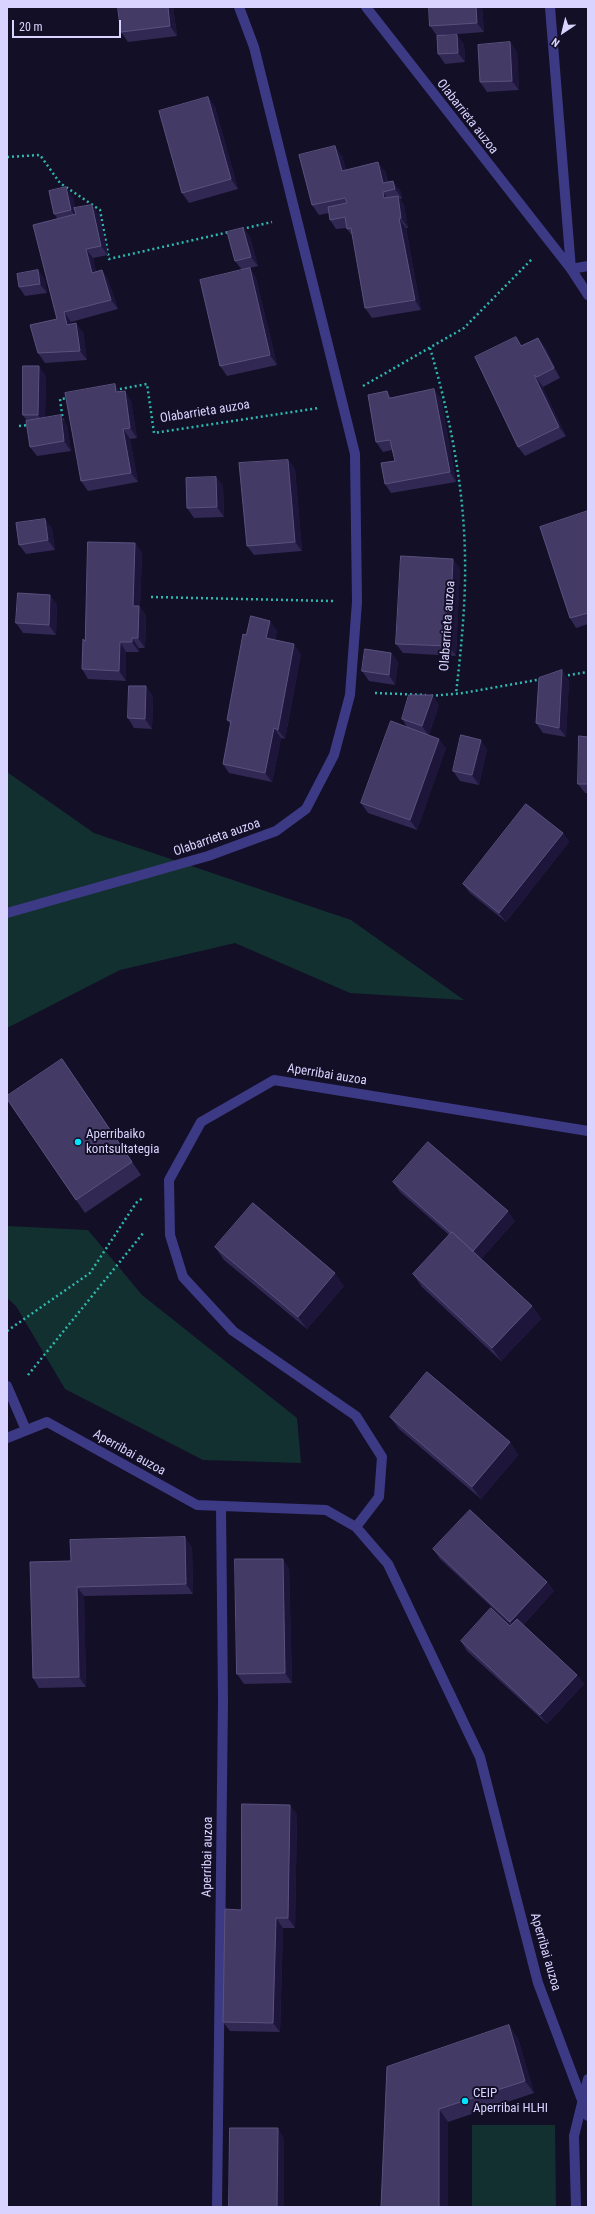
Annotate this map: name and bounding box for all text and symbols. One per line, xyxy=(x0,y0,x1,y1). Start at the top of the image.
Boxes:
scale bar xyxy=(14,12,123,38)
north arrow xyxy=(543,12,583,52)
text: 20 m xyxy=(19,20,43,34)
text: N xyxy=(549,35,562,49)
street label: Olabarrieta auzoa xyxy=(433,77,501,157)
street label: Olabarrieta auzoa xyxy=(159,397,251,427)
street label: Olabarrieta auzoa xyxy=(437,580,459,672)
street label: Olabarrieta auzoa xyxy=(172,816,262,860)
street label: Aperribai auzoa xyxy=(286,1061,368,1089)
place label: Aperribaiko kontsultategia xyxy=(86,1127,159,1158)
marker: Aperribaiko kontsultategia xyxy=(73,1137,83,1147)
street label: Aperribai auzoa xyxy=(90,1427,168,1479)
street label: Aperribai auzoa xyxy=(199,1817,217,1897)
street label: Aperribai auzoa xyxy=(526,1911,564,1993)
place label: CEIP Aperribai HLHI xyxy=(473,2086,548,2117)
marker: CEIP Aperribai HLHI xyxy=(460,2096,470,2106)

